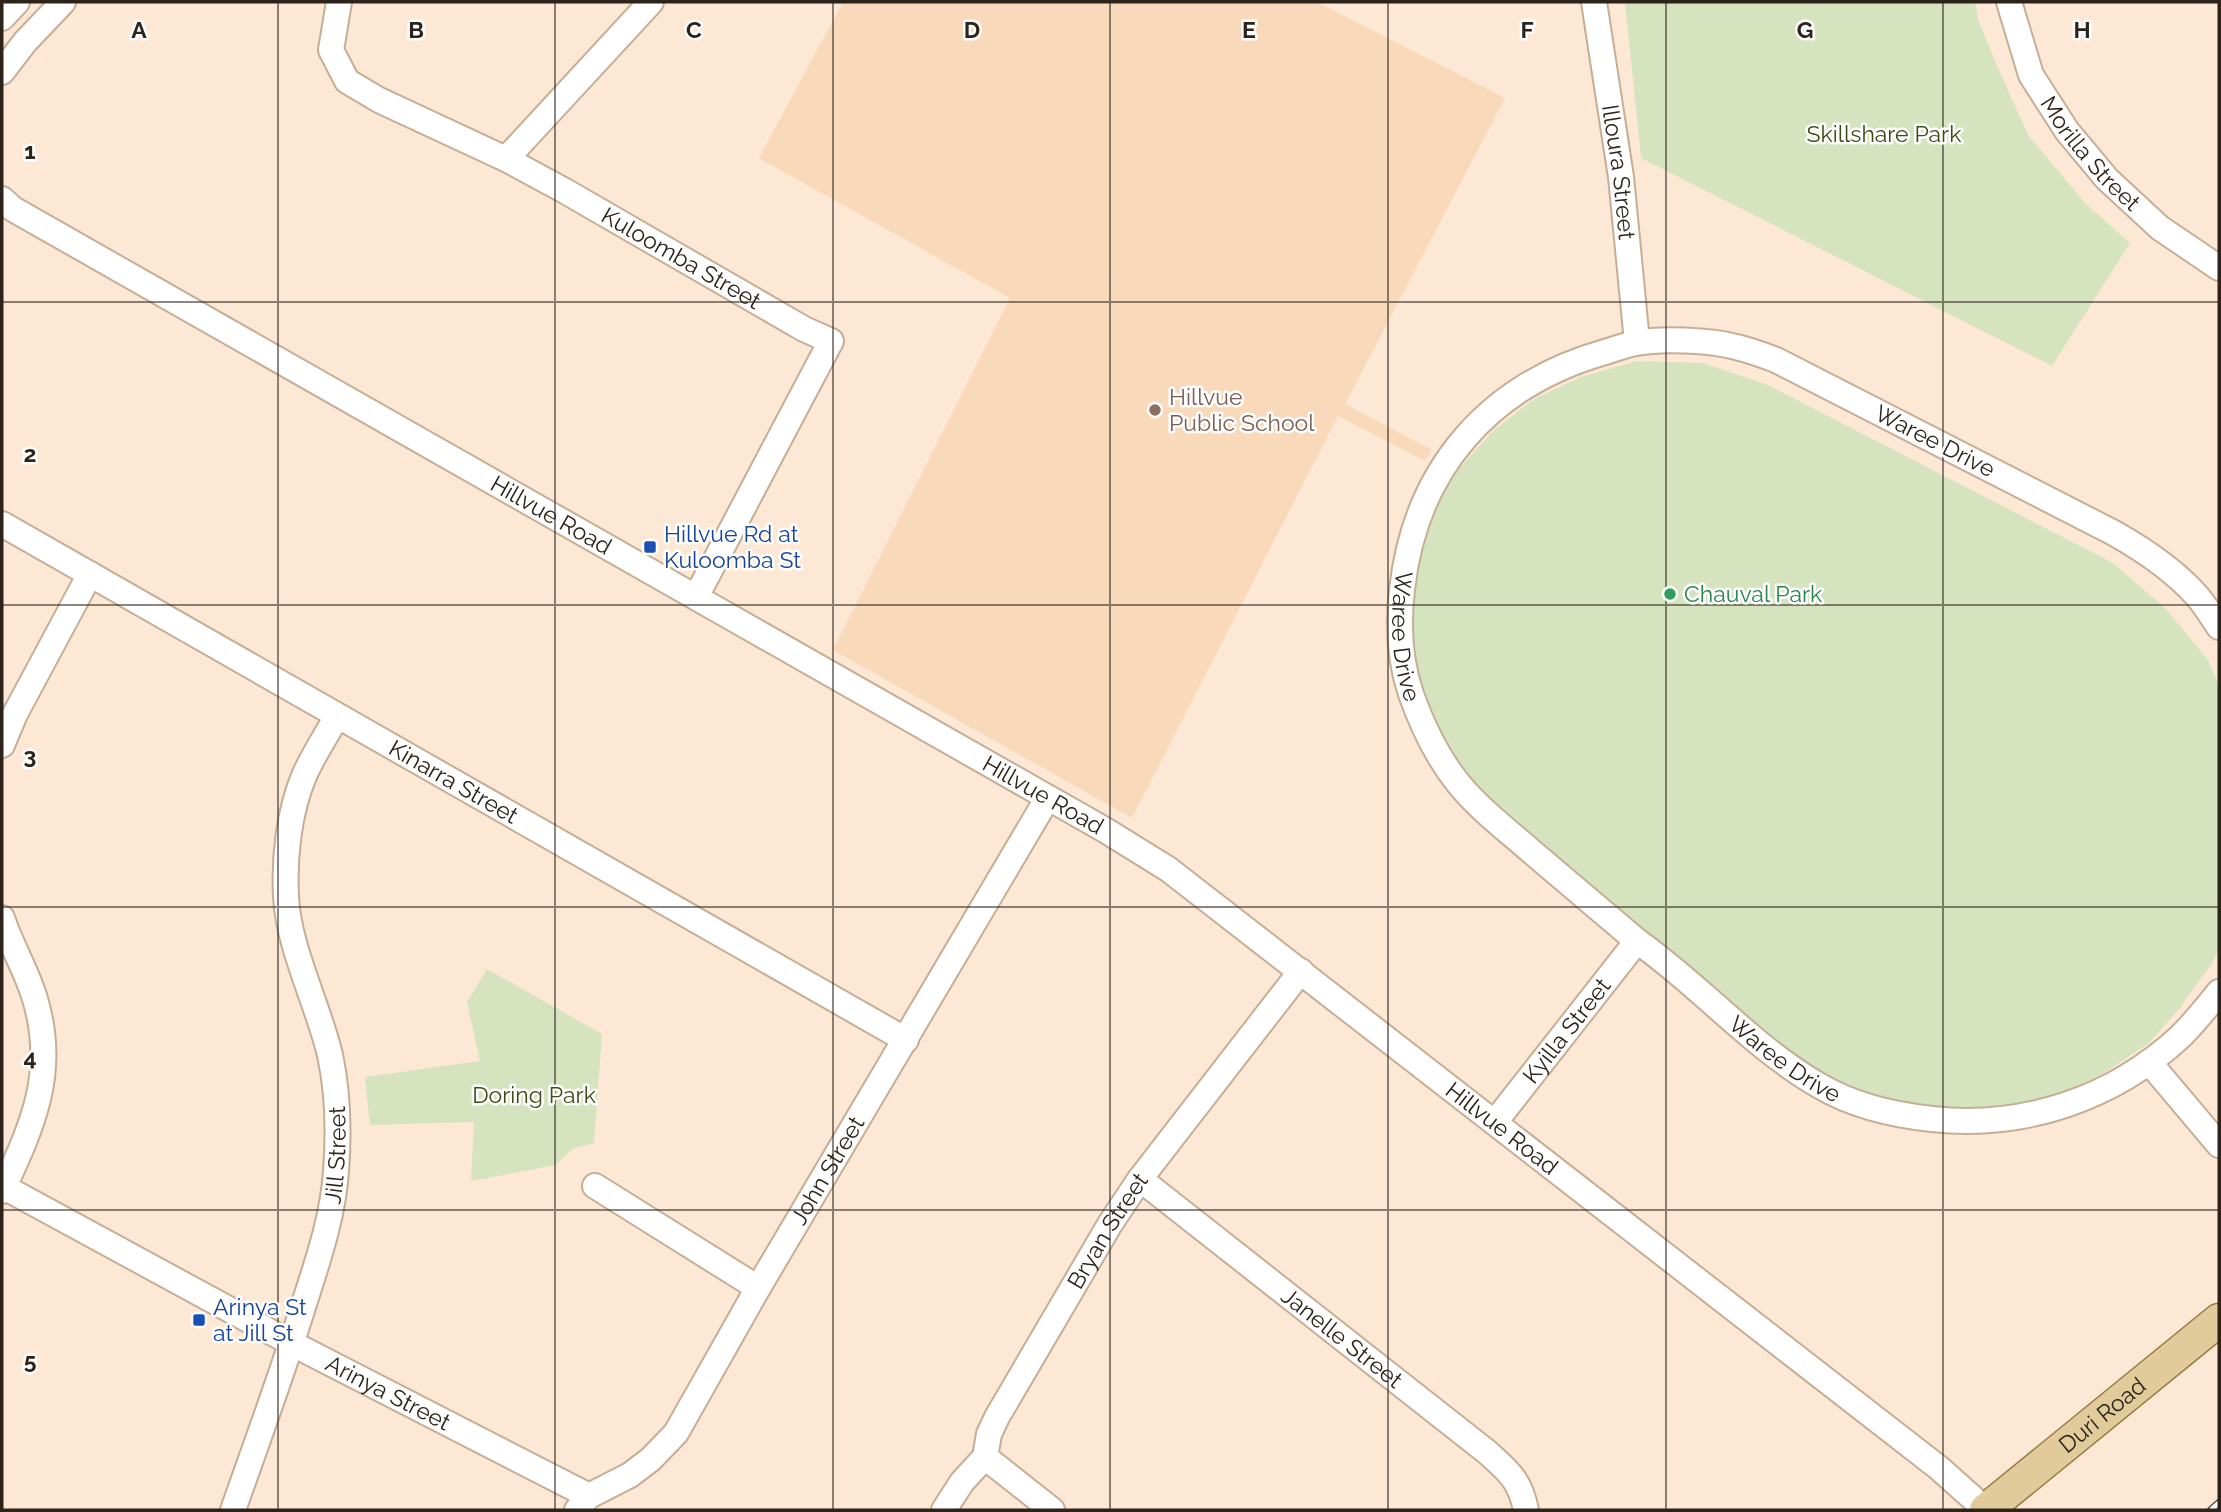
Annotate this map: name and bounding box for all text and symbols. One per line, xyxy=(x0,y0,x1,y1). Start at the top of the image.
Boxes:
text: A xyxy=(131,16,147,43)
text: B xyxy=(408,16,424,43)
text: C xyxy=(686,16,702,43)
text: D xyxy=(964,16,980,43)
text: E xyxy=(1242,16,1256,43)
text: F xyxy=(1520,16,1534,43)
text: G xyxy=(1797,16,1813,43)
text: H xyxy=(2073,16,2091,43)
street label: Morilla Street xyxy=(2035,91,2146,216)
street label: Illoura Street xyxy=(1597,103,1641,241)
park label: Skillshare Park xyxy=(1807,120,1961,147)
text: 1 xyxy=(24,137,36,164)
street label: Kuloomba Street xyxy=(597,201,766,314)
place label: Hillvue Public School xyxy=(1169,383,1315,436)
street label: Waree Drive xyxy=(1871,399,2000,482)
marker: Hillvue Public School xyxy=(1147,402,1163,418)
text: 2 xyxy=(24,440,36,467)
street label: Hillvue Road xyxy=(486,470,617,560)
place label: Hillvue Rd at Kuloomba St xyxy=(664,520,801,573)
marker: Hillvue Rd at Kuloomba St xyxy=(642,539,658,555)
street label: Waree Drive xyxy=(1387,570,1427,705)
place label: Chauval Park xyxy=(1684,580,1822,607)
marker: Chauval Park xyxy=(1662,586,1678,602)
street label: Kinarra Street xyxy=(385,734,523,829)
text: 3 xyxy=(24,742,36,769)
street label: Hillvue Road xyxy=(978,749,1109,839)
street label: Kyilla Street xyxy=(1517,972,1616,1088)
street label: Waree Drive xyxy=(1724,1010,1845,1108)
text: 4 xyxy=(23,1044,37,1071)
street label: Hillvue Road xyxy=(1441,1076,1564,1180)
park label: Doring Park xyxy=(472,1081,596,1108)
street label: Jill Street xyxy=(318,1105,351,1206)
street label: John Street xyxy=(785,1111,870,1229)
street label: Bryan Street xyxy=(1061,1167,1153,1293)
street label: Janelle Street xyxy=(1277,1282,1408,1393)
place label: Arinya St at Jill St xyxy=(213,1293,307,1346)
marker: Arinya St at Jill St xyxy=(191,1312,207,1328)
text: 5 xyxy=(24,1347,37,1374)
street label: Arinya Street xyxy=(322,1349,455,1436)
street label: Duri Road xyxy=(2053,1371,2151,1458)

